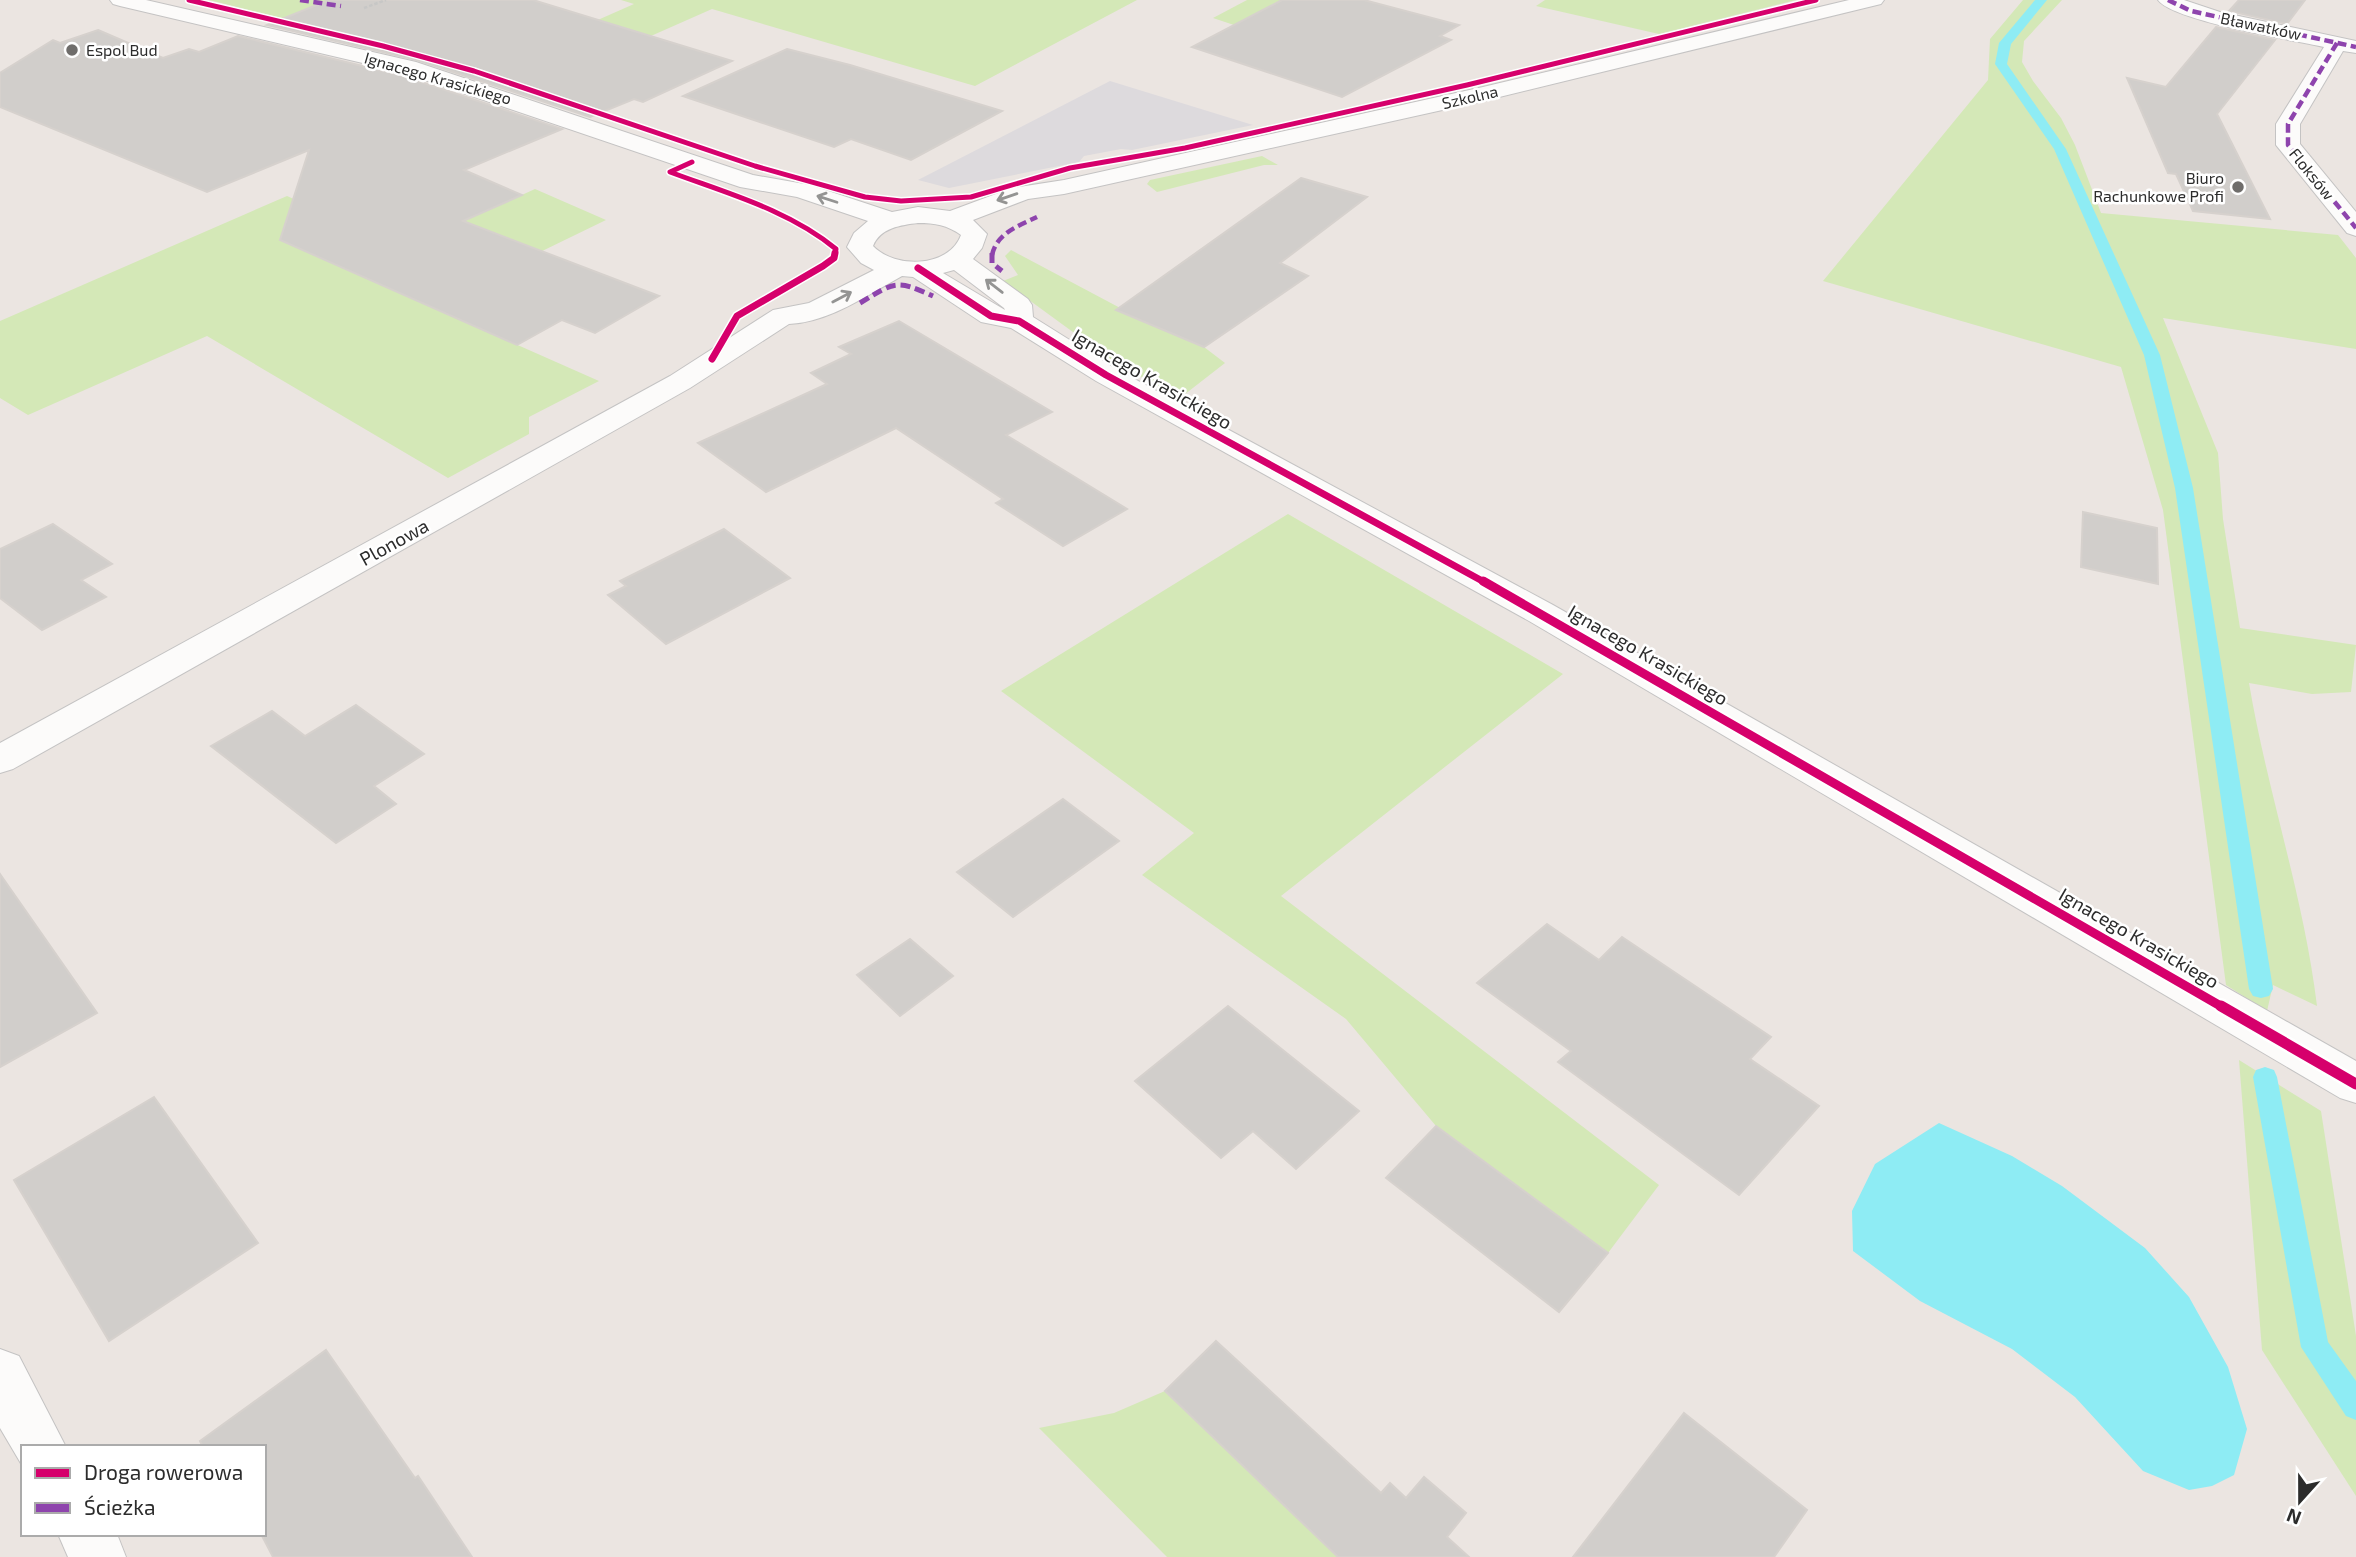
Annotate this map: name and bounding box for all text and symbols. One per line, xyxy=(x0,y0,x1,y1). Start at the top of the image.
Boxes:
street label: Bławatków xyxy=(2219,8,2303,43)
place label: Espol Bud xyxy=(86,40,158,59)
marker: Espol Bud xyxy=(64,42,80,58)
street label: Ignacego Krasickiego xyxy=(362,47,514,108)
street label: Szkolna xyxy=(1440,81,1500,112)
street label: Floksów xyxy=(2286,144,2339,203)
place label: Biuro Rachunkowe Profi xyxy=(2093,168,2224,205)
marker: Biuro Rachunkowe Profi xyxy=(2230,179,2246,195)
one-way arrow xyxy=(816,191,838,204)
one-way arrow xyxy=(996,192,1018,205)
one-way arrow xyxy=(986,279,1004,294)
one-way arrow xyxy=(831,290,851,304)
street label: Ignacego Krasickiego xyxy=(1068,323,1236,434)
street label: Plonowa xyxy=(355,513,432,570)
street label: Ignacego Krasickiego xyxy=(1564,599,1732,710)
street label: Ignacego Krasickiego xyxy=(2055,882,2223,993)
legend xyxy=(21,1445,266,1536)
text: Droga rowerowa xyxy=(84,1459,243,1484)
north arrow xyxy=(2265,1466,2335,1536)
text: Ścieżka xyxy=(84,1494,155,1519)
text: N xyxy=(2283,1504,2304,1531)

